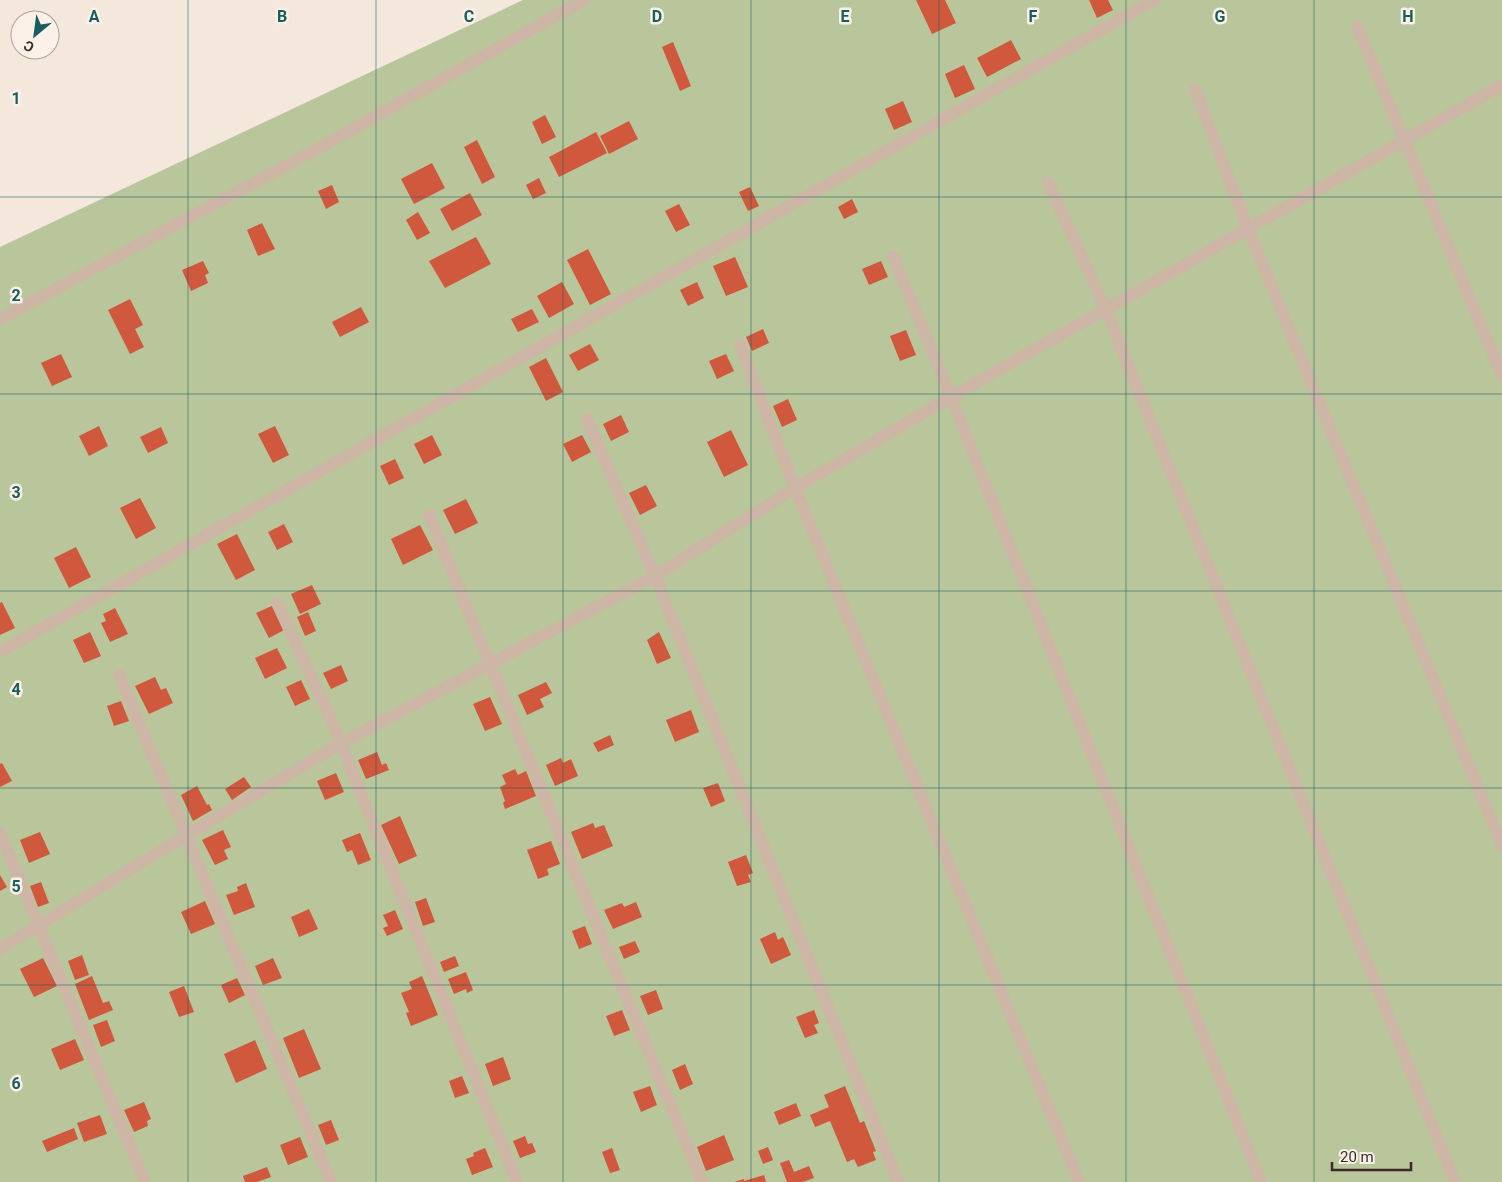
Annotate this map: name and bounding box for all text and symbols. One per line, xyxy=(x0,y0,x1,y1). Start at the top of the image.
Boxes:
text: A xyxy=(89,7,100,26)
text: B xyxy=(277,7,287,26)
text: C xyxy=(464,7,474,26)
text: D xyxy=(652,7,662,26)
text: E xyxy=(841,7,850,26)
text: F xyxy=(1029,7,1038,26)
text: G xyxy=(1215,7,1226,26)
text: H xyxy=(1402,7,1414,26)
north arrow xyxy=(10,10,60,60)
text: С xyxy=(21,37,37,56)
text: 1 xyxy=(11,89,21,108)
text: 2 xyxy=(11,286,21,305)
text: 3 xyxy=(11,483,21,502)
text: 4 xyxy=(11,680,21,699)
text: 5 xyxy=(11,877,21,896)
text: 6 xyxy=(11,1074,21,1093)
scale bar xyxy=(1332,1140,1411,1172)
text: 20 m xyxy=(1340,1148,1374,1166)

